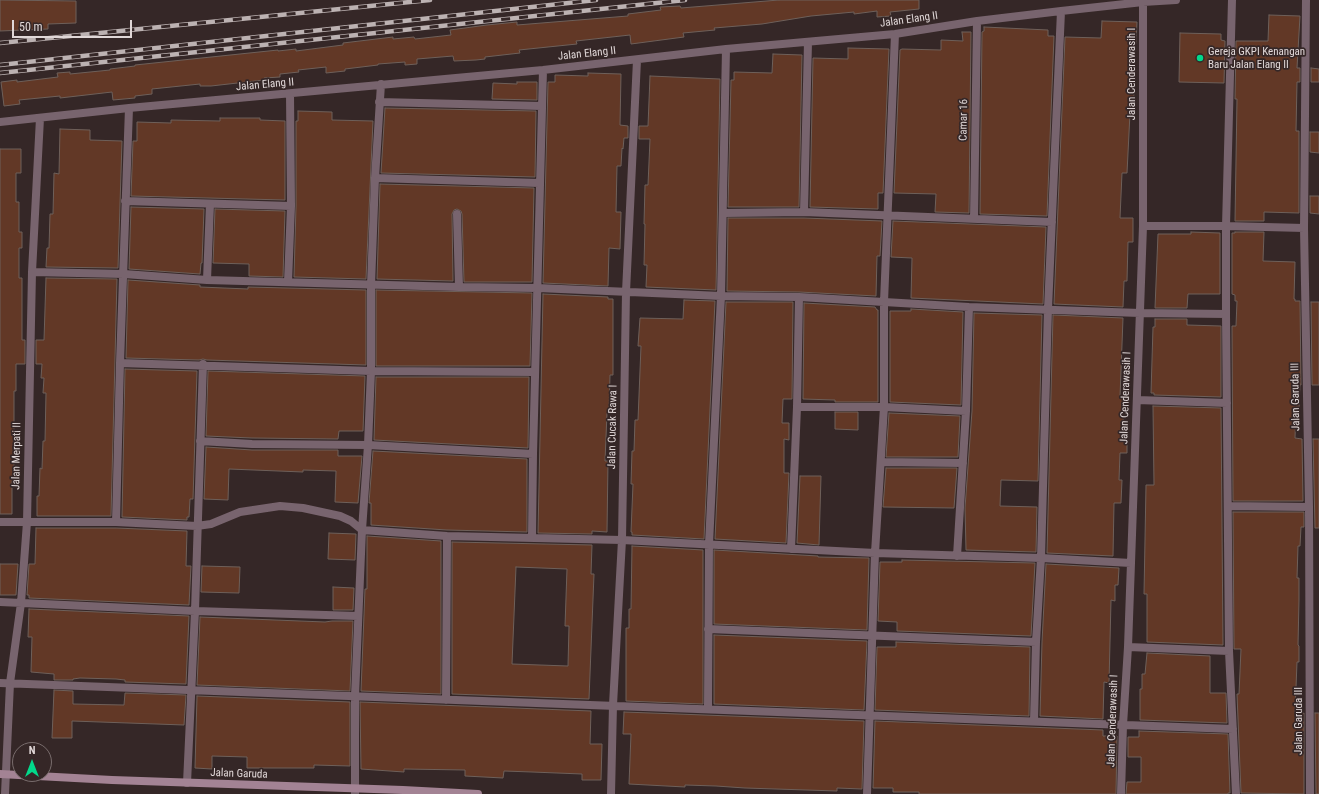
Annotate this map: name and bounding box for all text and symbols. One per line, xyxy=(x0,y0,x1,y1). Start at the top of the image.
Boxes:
street label: Jalan Elang II xyxy=(879,9,939,31)
scale bar xyxy=(14,12,134,38)
text: 50 m xyxy=(19,20,43,34)
street label: Jalan Cenderawasih I xyxy=(1125,28,1139,120)
street label: Jalan Elang II xyxy=(557,44,617,64)
place label: Gereja GKPI Kenangan Baru Jalan Elang II xyxy=(1208,45,1305,71)
marker: Gereja GKPI Kenangan Baru Jalan Elang II xyxy=(1195,53,1205,63)
street label: Jalan Elang II xyxy=(235,76,295,94)
street label: Camar 16 xyxy=(957,99,971,141)
street label: Jalan Cenderawasih I xyxy=(1118,352,1134,444)
street label: Jalan Garuda III xyxy=(1289,363,1303,431)
street label: Jalan Cucak Rawa I xyxy=(606,385,620,469)
street label: Jalan Merpati II xyxy=(10,422,24,490)
street label: Jalan Cenderawasih I xyxy=(1105,675,1121,767)
street label: Jalan Garuda III xyxy=(1292,687,1306,755)
north arrow xyxy=(12,742,52,782)
text: N xyxy=(29,744,35,757)
street label: Jalan Garuda xyxy=(210,766,268,782)

